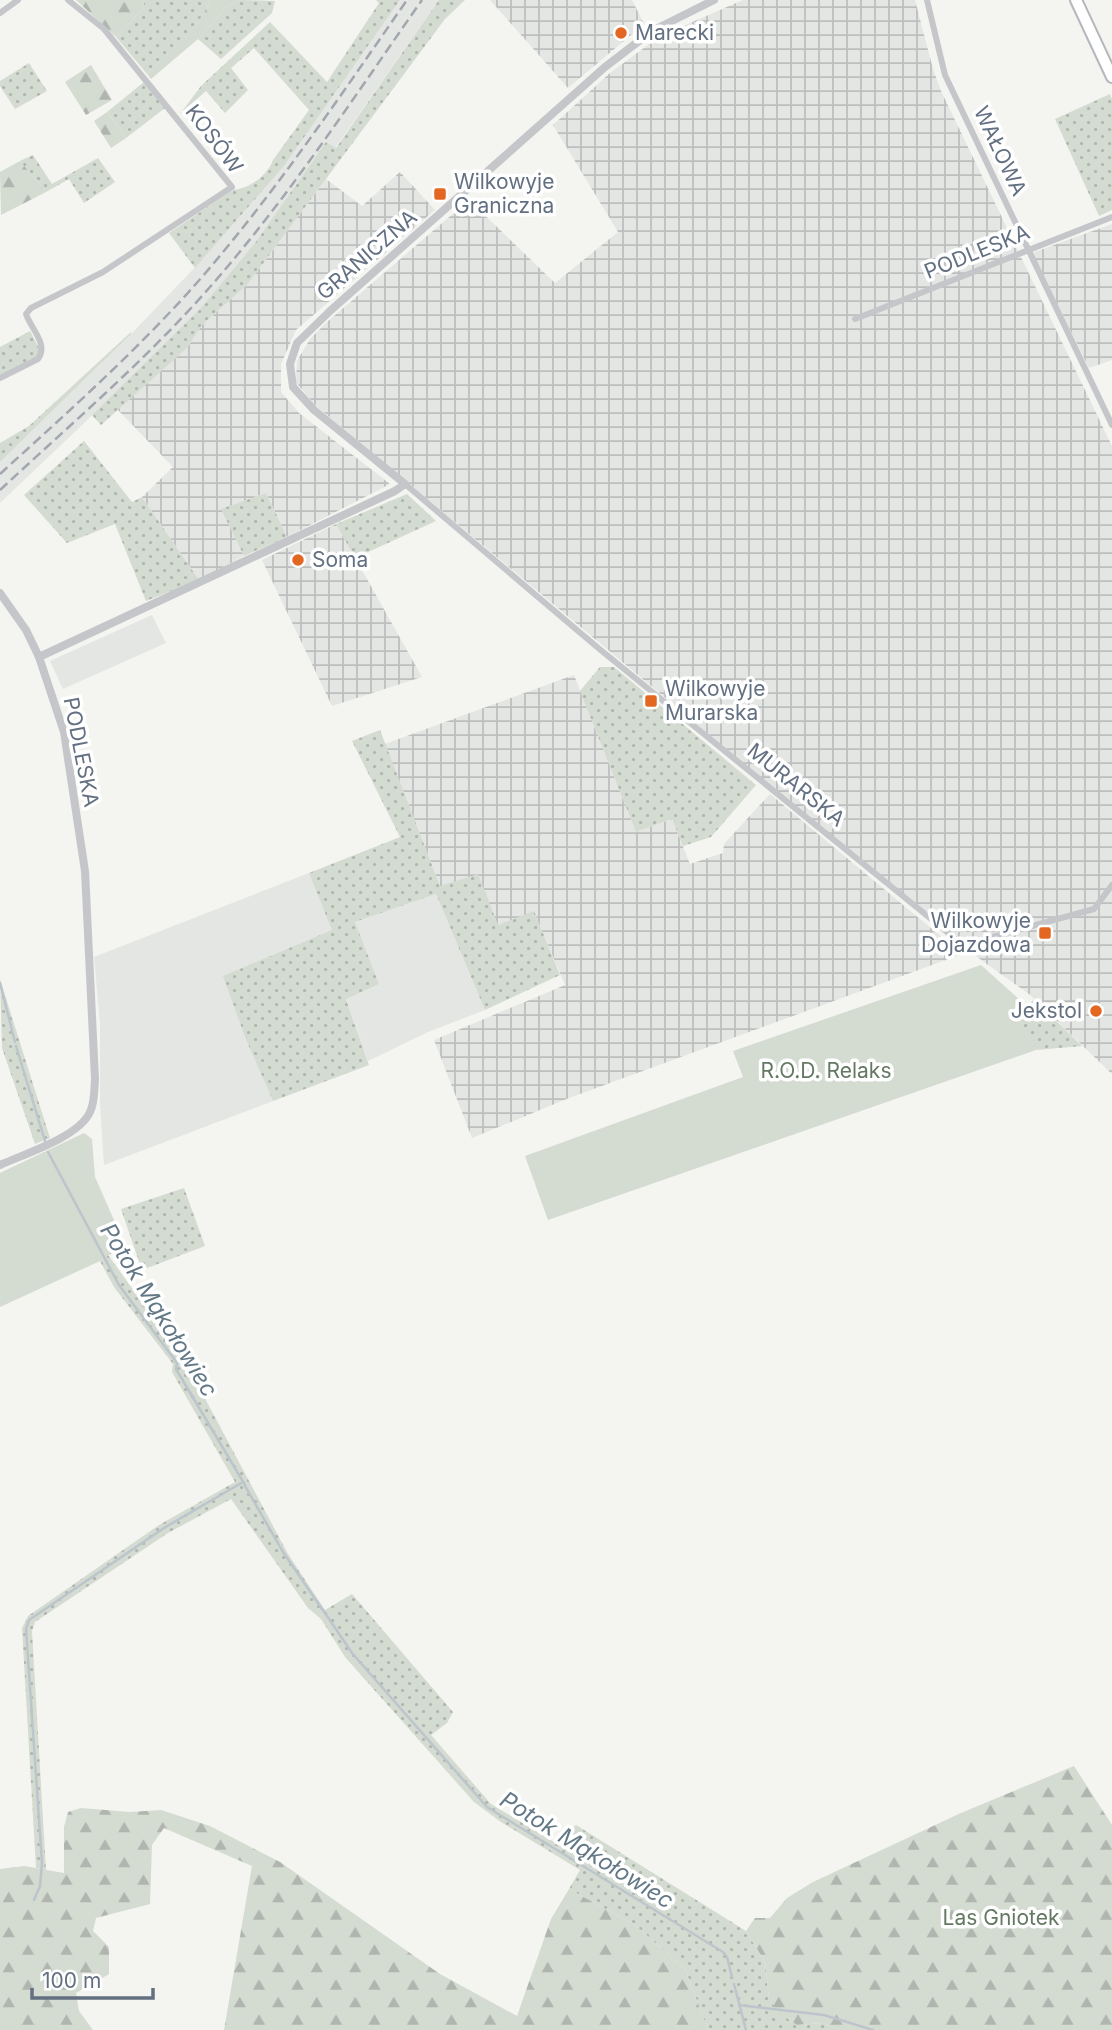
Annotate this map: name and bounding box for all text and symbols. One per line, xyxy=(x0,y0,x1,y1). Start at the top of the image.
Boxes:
place label: Marecki xyxy=(635,20,714,45)
marker: Marecki xyxy=(613,25,629,41)
street label: KOSÓW xyxy=(180,99,249,178)
street label: WAŁOWA xyxy=(969,102,1032,200)
place label: Wilkowyje Graniczna xyxy=(454,169,554,218)
marker: Wilkowyje Graniczna xyxy=(432,186,448,202)
street label: GRANICZNA xyxy=(312,205,422,305)
street label: PODLESKA xyxy=(921,219,1033,284)
place label: Soma xyxy=(312,547,368,572)
marker: Soma xyxy=(290,552,306,568)
place label: Wilkowyje Murarska xyxy=(665,676,765,725)
marker: Wilkowyje Murarska xyxy=(643,693,659,709)
street label: PODLESKA xyxy=(59,695,104,809)
street label: MURARSKA xyxy=(743,738,850,832)
place label: Wilkowyje Dojazdowa xyxy=(921,908,1031,957)
marker: Wilkowyje Dojazdowa xyxy=(1037,925,1053,941)
place label: Jekstol xyxy=(1011,998,1082,1023)
marker: Jekstol xyxy=(1088,1003,1104,1019)
park label: R.O.D. Relaks xyxy=(761,1058,891,1083)
water label: Potok Mąkołowiec xyxy=(94,1218,224,1402)
water label: Potok Mąkołowiec xyxy=(495,1785,679,1915)
park label: Las Gniotek xyxy=(943,1905,1060,1930)
scale bar xyxy=(32,1956,152,2000)
text: 100 m xyxy=(42,1968,101,1993)

